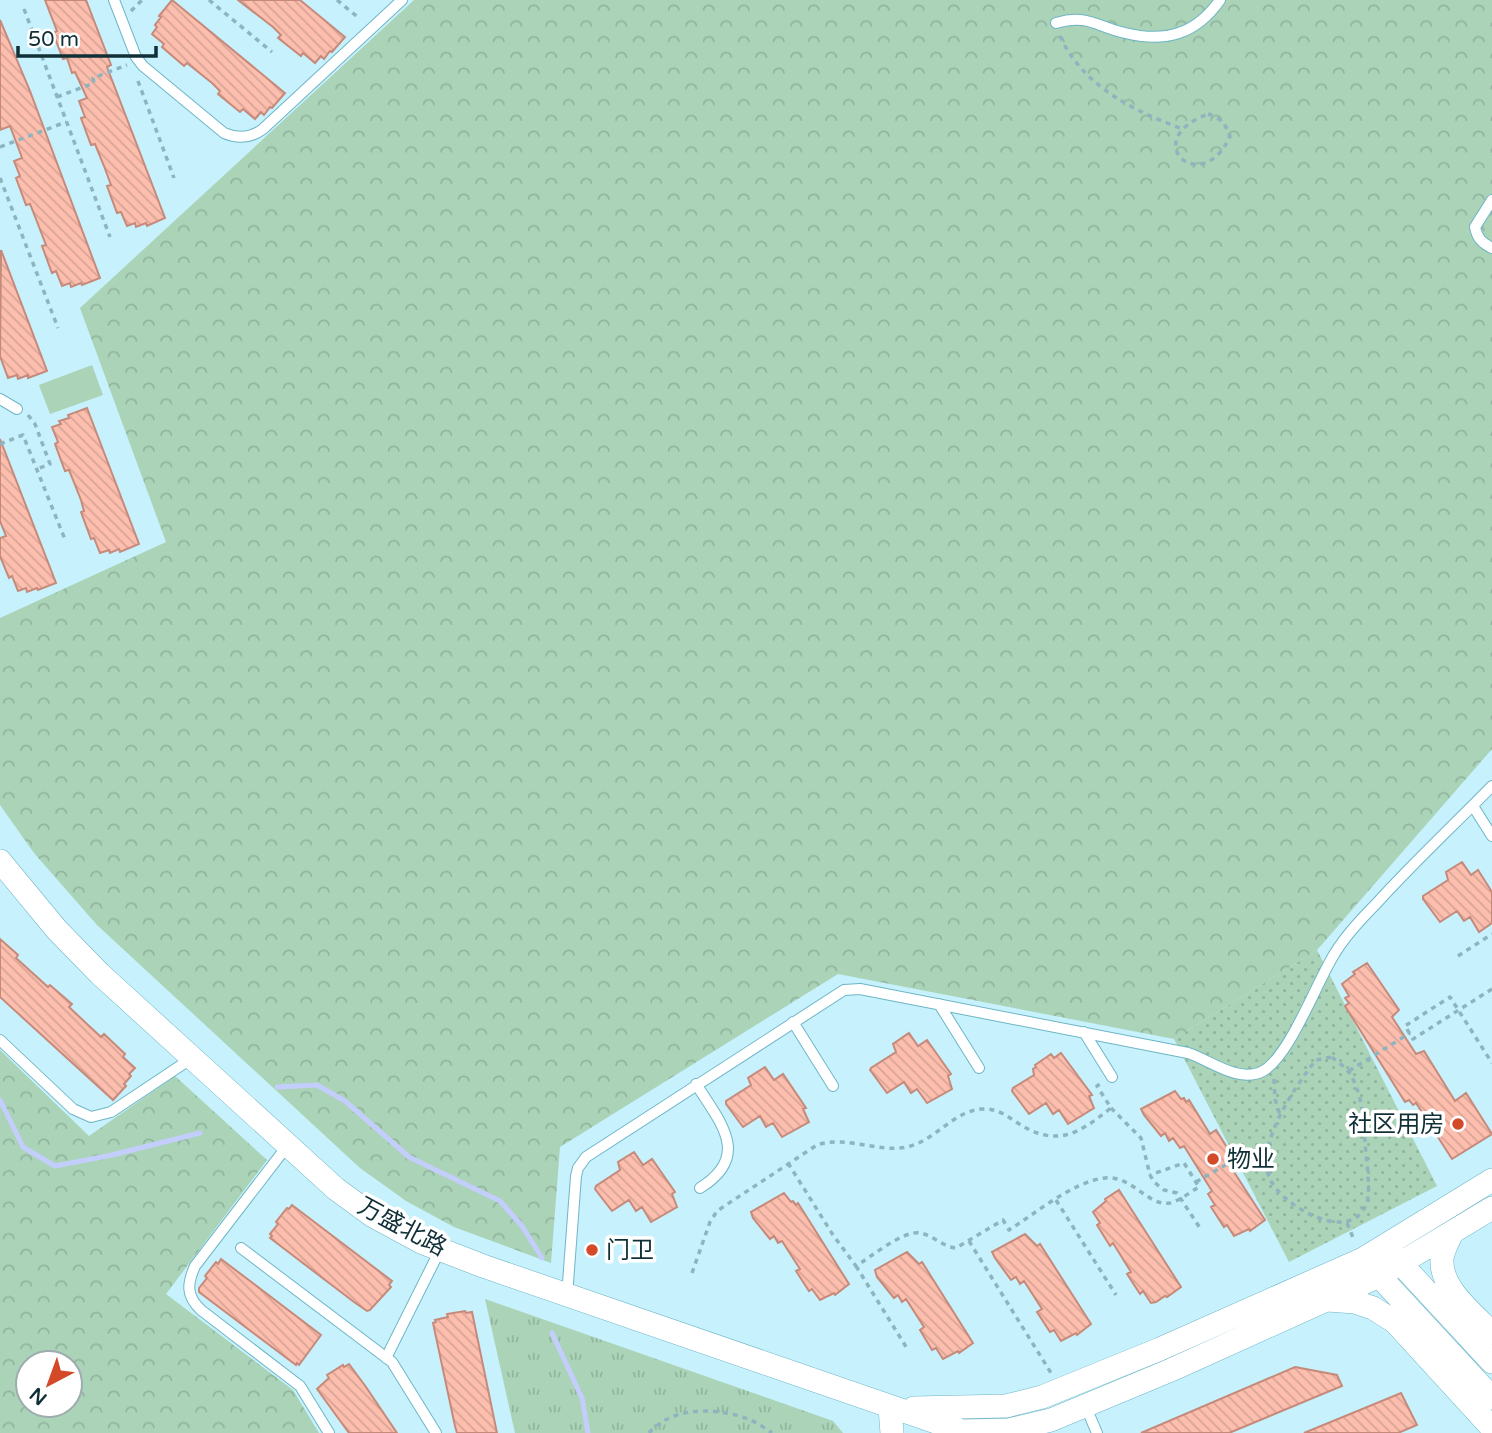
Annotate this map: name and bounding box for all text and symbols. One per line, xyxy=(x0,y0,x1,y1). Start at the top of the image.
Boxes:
scale bar xyxy=(18,14,156,58)
text: 50 m xyxy=(28,27,79,52)
place label: 社区用房 xyxy=(1348,1110,1444,1139)
marker: 社区用房 xyxy=(1450,1116,1466,1132)
place label: 物业 xyxy=(1227,1145,1275,1174)
marker: 物业 xyxy=(1205,1151,1221,1167)
street label: 万盛北路 xyxy=(353,1192,451,1262)
place label: 门卫 xyxy=(606,1236,654,1265)
marker: 门卫 xyxy=(584,1242,600,1258)
north arrow xyxy=(14,1349,84,1419)
text: N xyxy=(26,1383,51,1409)

